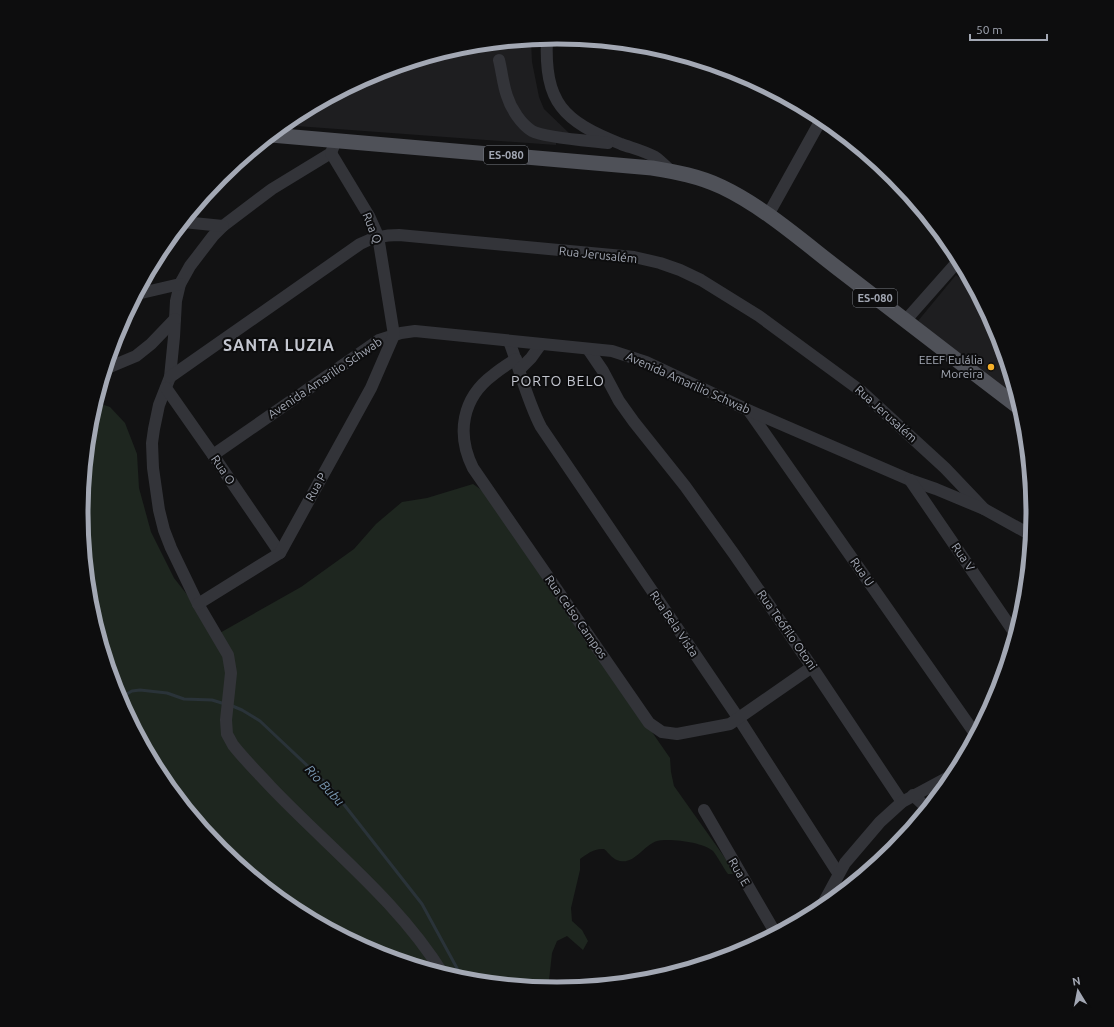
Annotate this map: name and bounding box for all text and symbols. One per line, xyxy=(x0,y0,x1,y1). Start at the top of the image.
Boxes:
scale bar xyxy=(970,16,1047,42)
text: 50 m xyxy=(976,23,1003,36)
road number: ES-080 xyxy=(484,146,528,164)
street label: Rua Q xyxy=(360,210,385,245)
street label: Rua Jerusalém xyxy=(558,244,638,265)
road number: ES-080 xyxy=(853,289,897,307)
street label: Avenida Amarilio Schwab xyxy=(265,335,384,421)
district label: SANTA LUZIA xyxy=(223,336,335,354)
street label: Avenida Amarilio Schwab xyxy=(624,349,752,416)
place label: EEEF Eulália Moreira xyxy=(919,353,983,380)
marker: EEEF Eulália Moreira xyxy=(986,362,996,372)
district label: PORTO BELO xyxy=(511,373,605,389)
street label: Rua Jerusalém xyxy=(853,382,920,445)
street label: Rua O xyxy=(209,453,238,487)
street label: Rua P xyxy=(303,470,329,503)
street label: Rua V xyxy=(949,540,978,573)
street label: Rua U xyxy=(848,555,877,588)
street label: Rua Celso Campos xyxy=(543,573,610,661)
street label: Rua Teófilo Otoni xyxy=(755,587,820,672)
street label: Rua Bela Vista xyxy=(648,588,701,659)
water label: Rio Bubu xyxy=(303,762,347,808)
street label: Rua E xyxy=(726,856,753,888)
north arrow xyxy=(1058,971,1098,1011)
text: N xyxy=(1071,975,1081,988)

